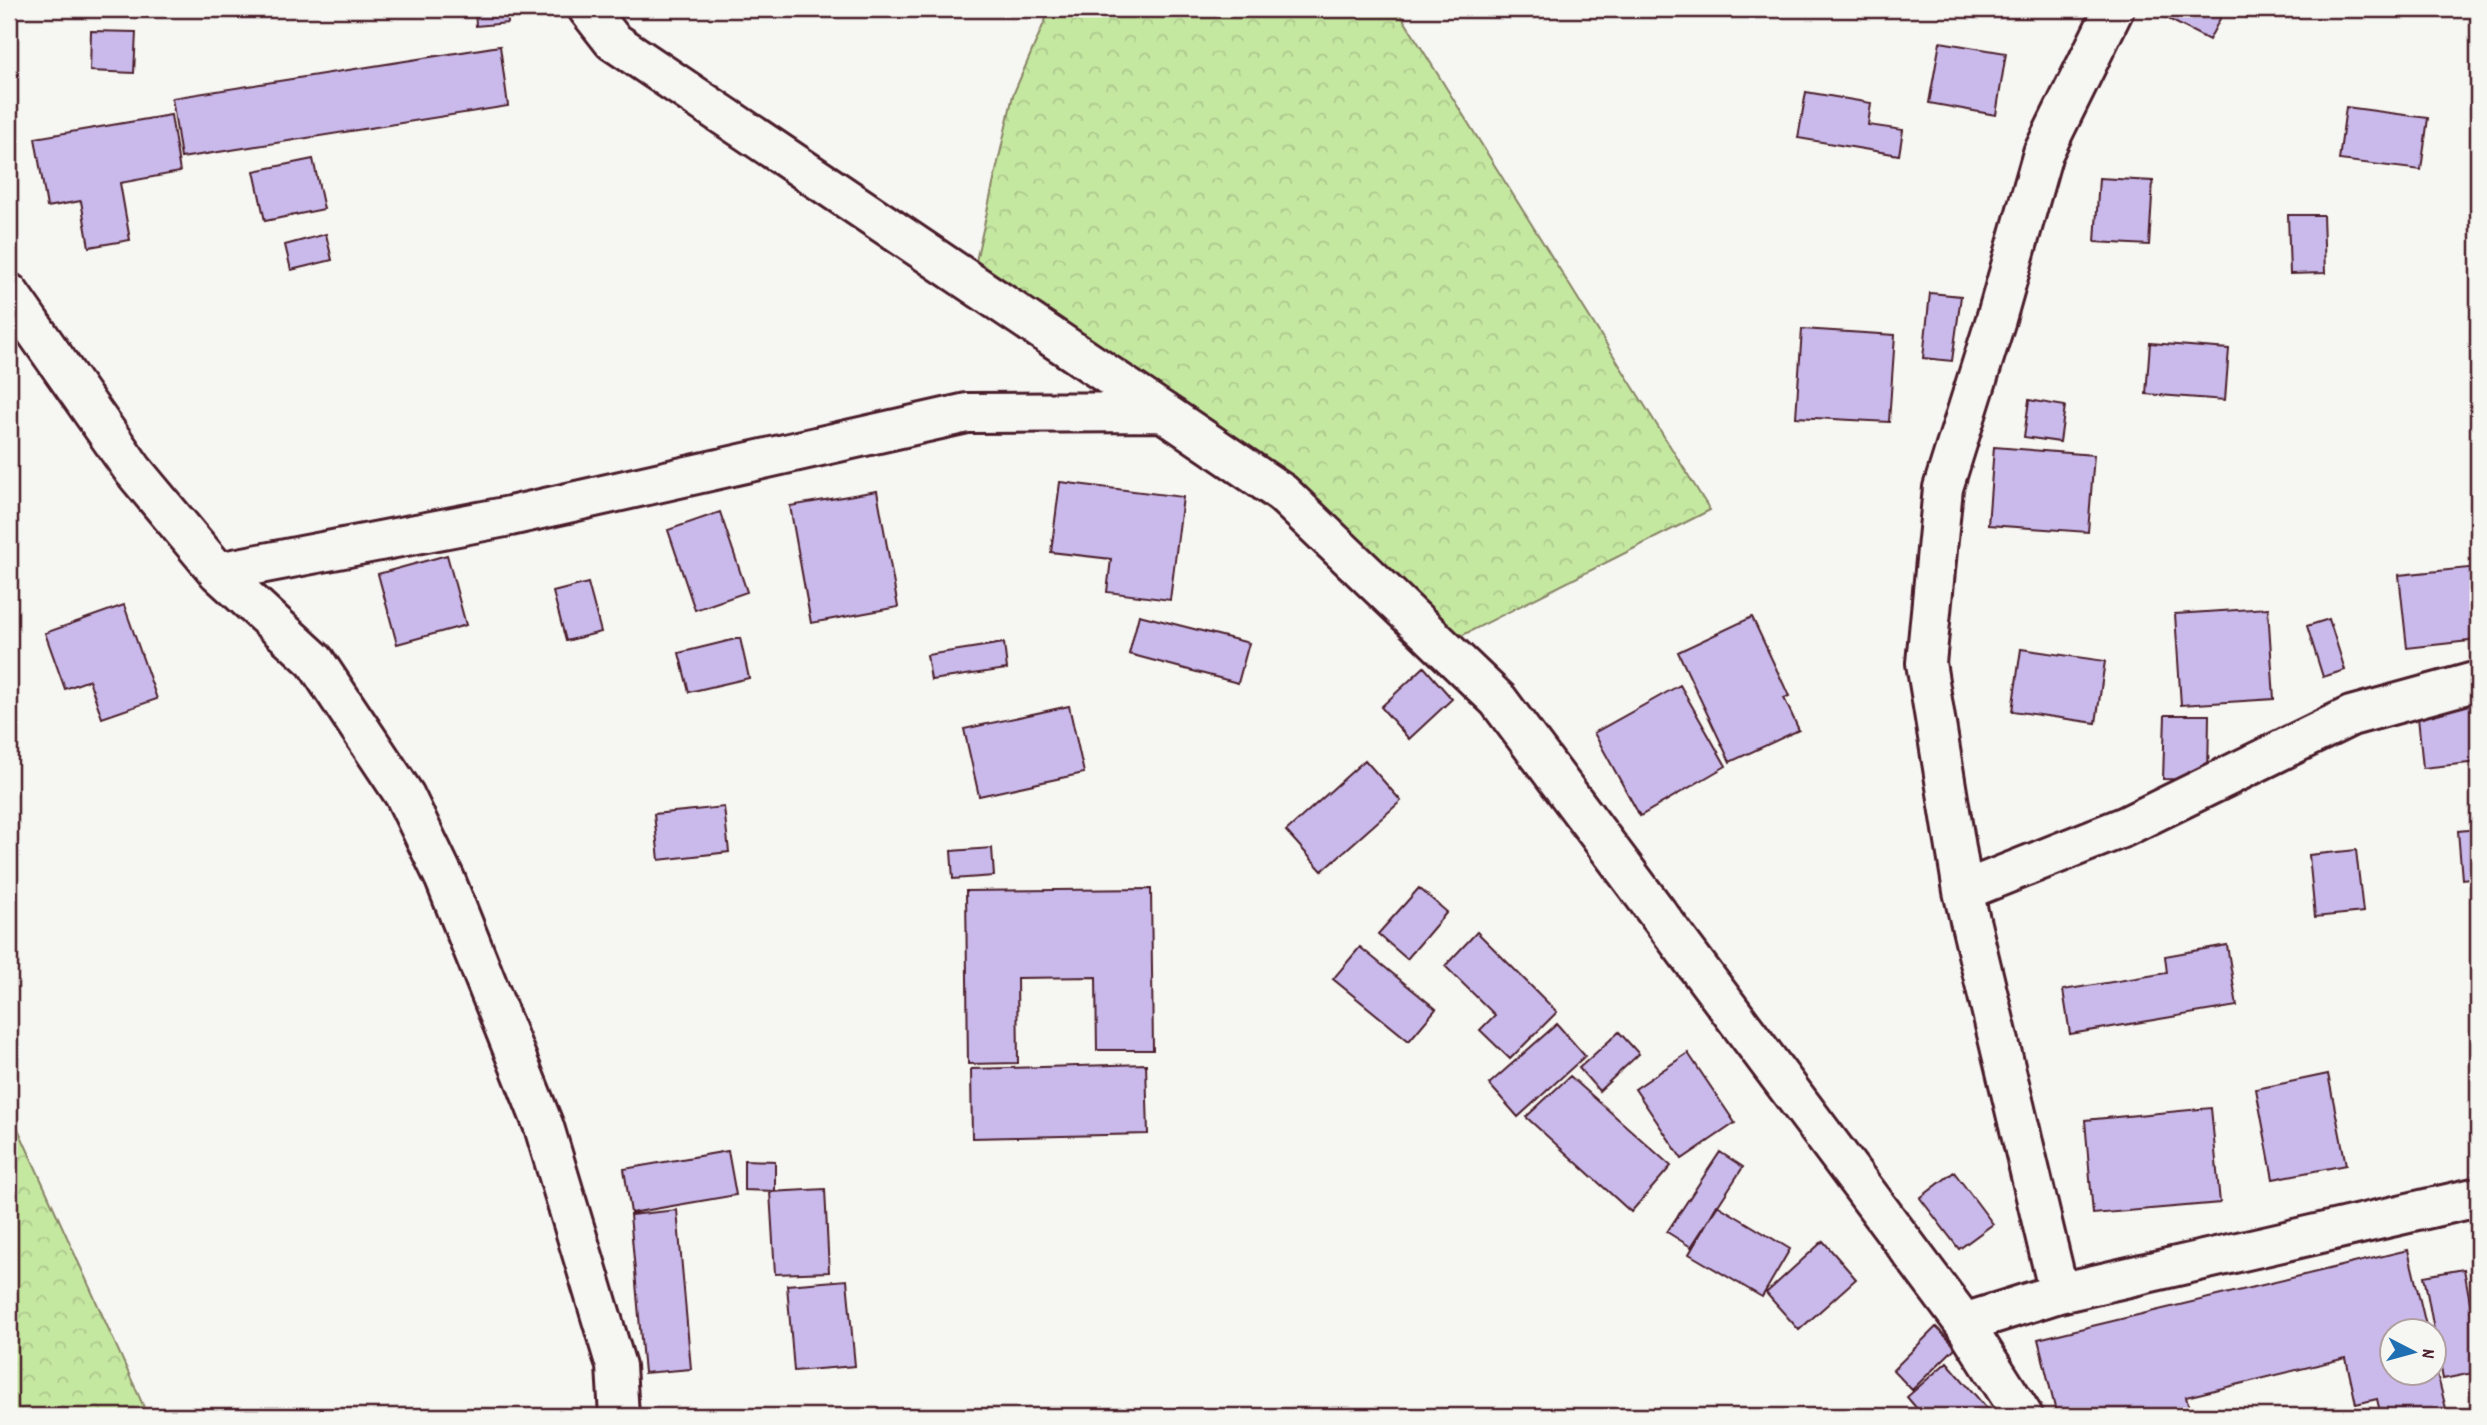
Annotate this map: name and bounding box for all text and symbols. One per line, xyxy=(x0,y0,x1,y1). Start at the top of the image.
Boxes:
north arrow xyxy=(2378,1316,2448,1386)
text: N xyxy=(2413,1347,2440,1359)

